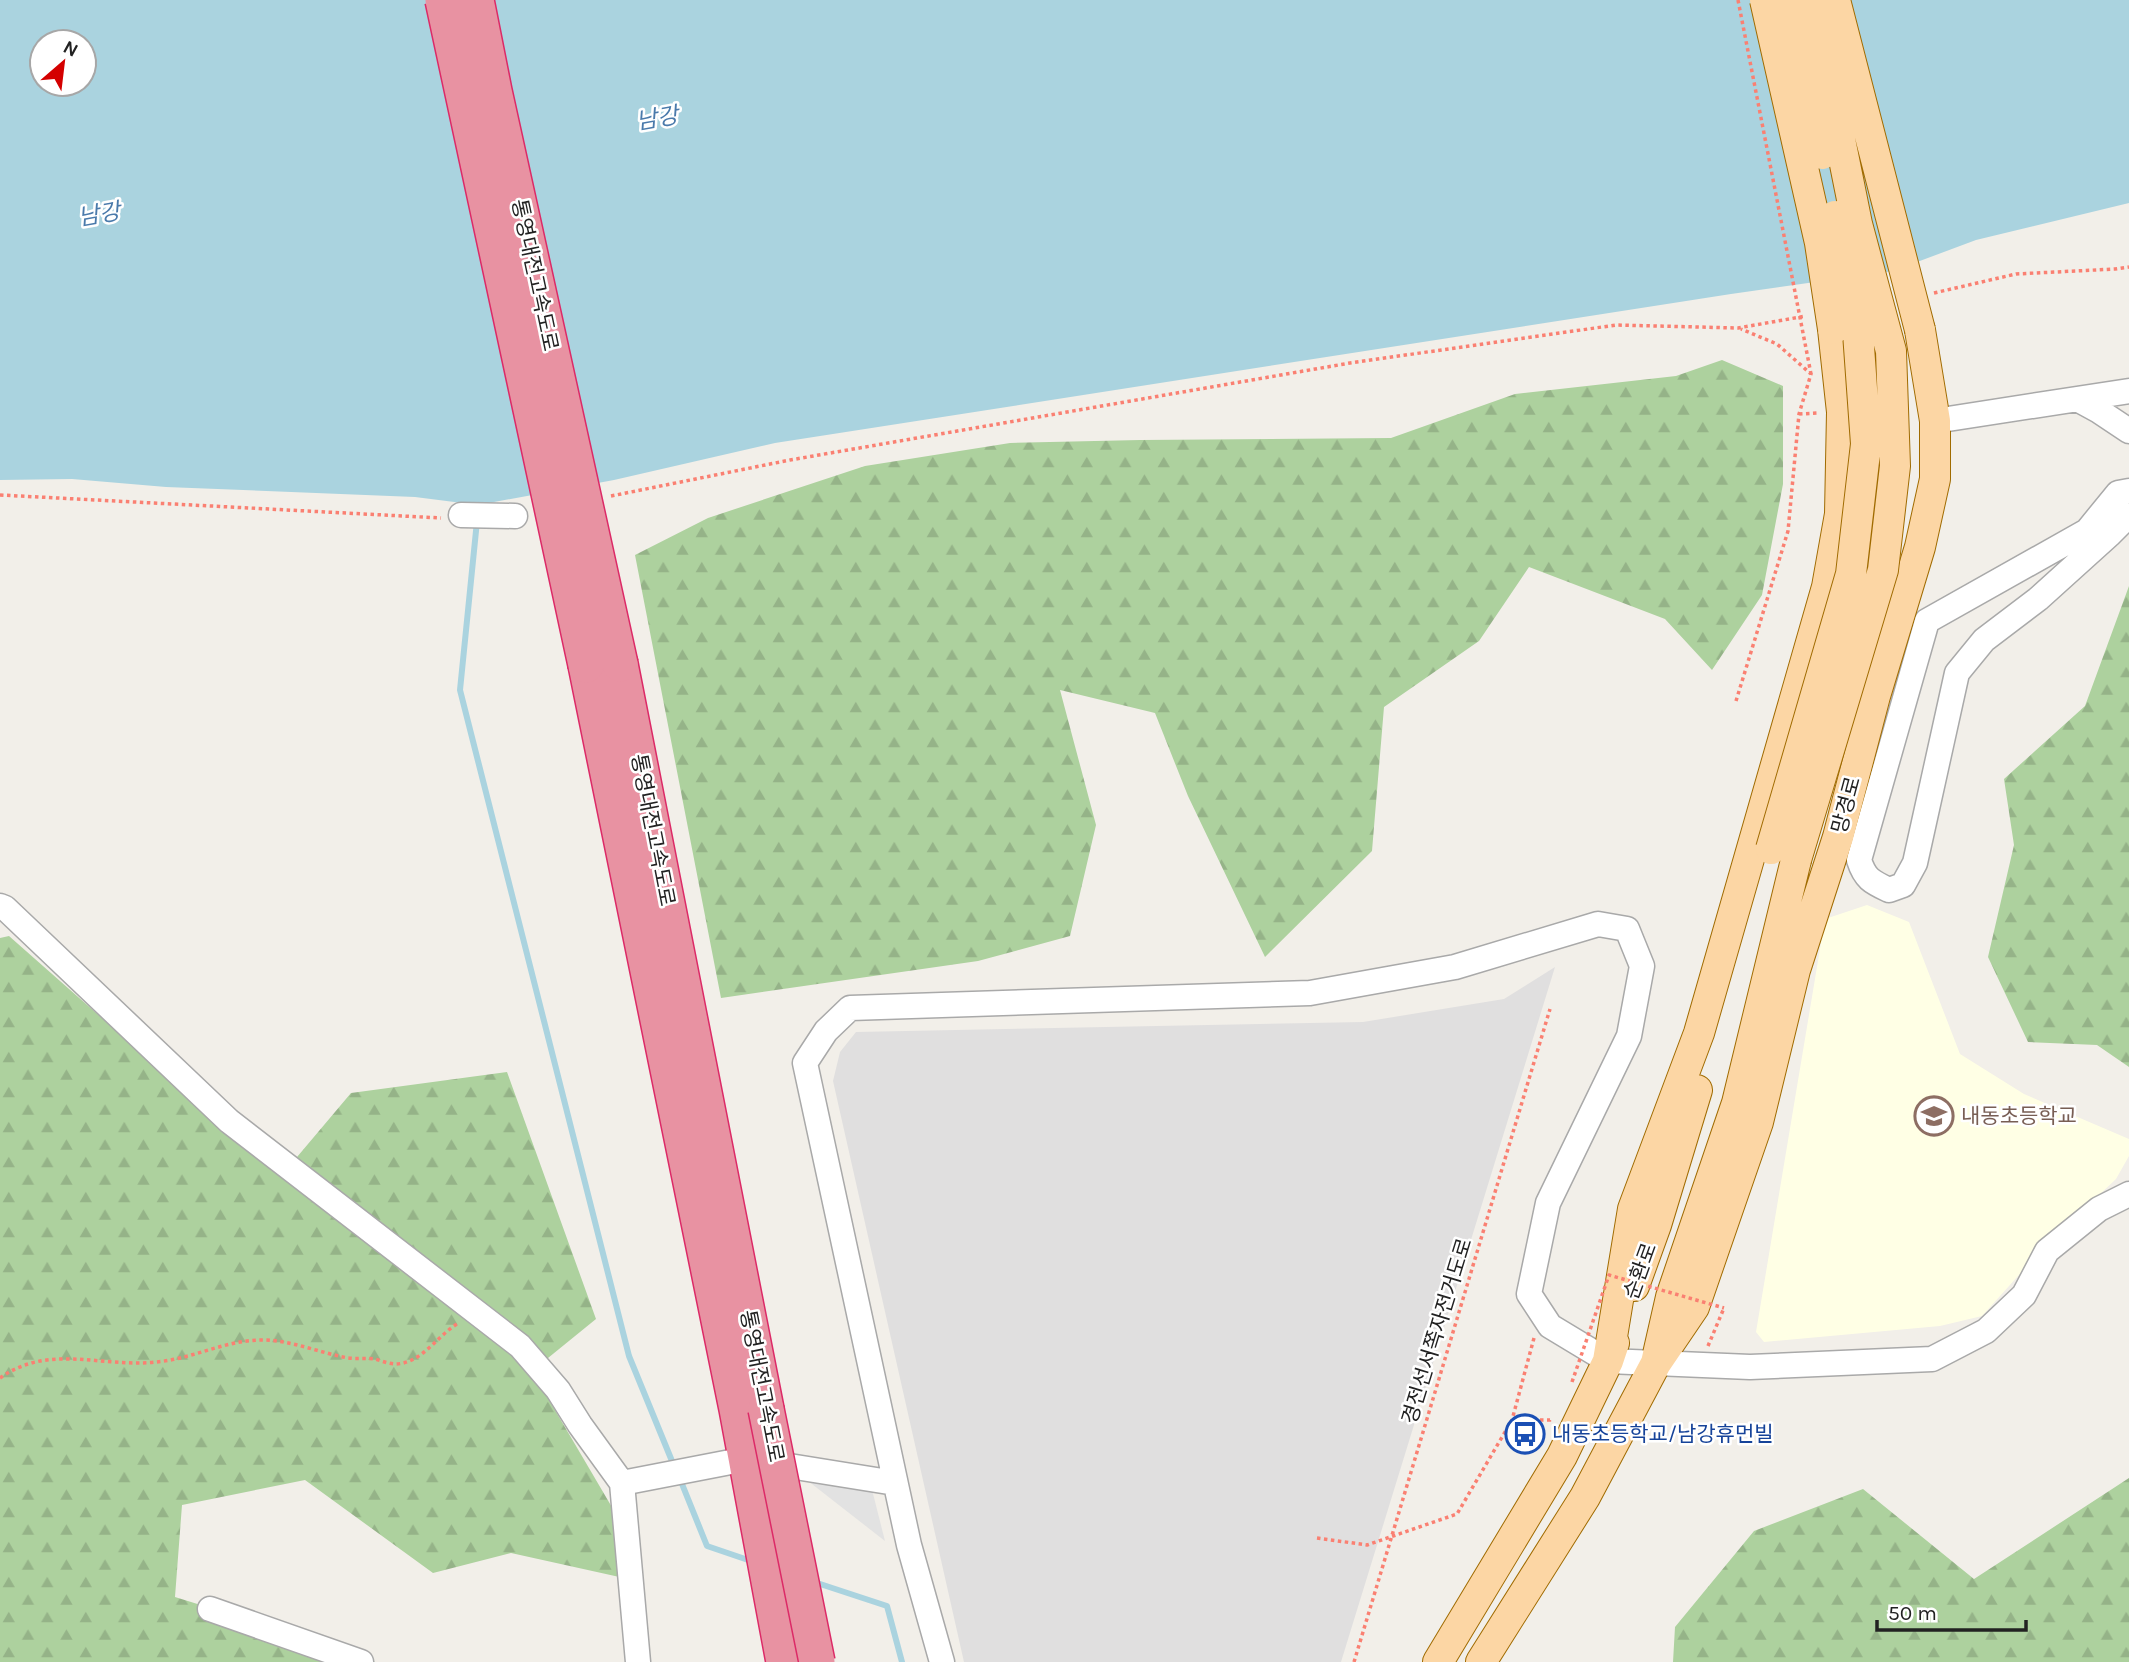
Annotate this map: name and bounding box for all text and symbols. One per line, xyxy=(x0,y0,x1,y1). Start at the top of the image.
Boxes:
north arrow xyxy=(28,28,98,98)
text: N xyxy=(59,36,82,62)
water label: 남강 xyxy=(634,101,683,135)
water label: 남강 xyxy=(76,197,125,231)
street label: 통영대전고속도로 xyxy=(507,197,563,353)
street label: 통영대전고속도로 xyxy=(626,752,680,908)
street label: 망경로 xyxy=(1827,774,1865,836)
school or university icon: 내동초등학교 xyxy=(1913,1095,1955,1137)
place label: 내동초등학교 xyxy=(1961,1104,2077,1128)
street label: 경전선서쪽자전거도로 xyxy=(1397,1235,1477,1427)
street label: 순환로 xyxy=(1619,1240,1661,1302)
street label: 통영대전고속도로 xyxy=(735,1308,789,1464)
bus stop icon: 내동초등학교/남강휴먼빌 xyxy=(1504,1413,1546,1455)
place label: 내동초등학교/남강휴먼빌 xyxy=(1552,1422,1774,1446)
scale bar xyxy=(1877,1588,2026,1632)
text: 50 m xyxy=(1888,1601,1937,1625)

